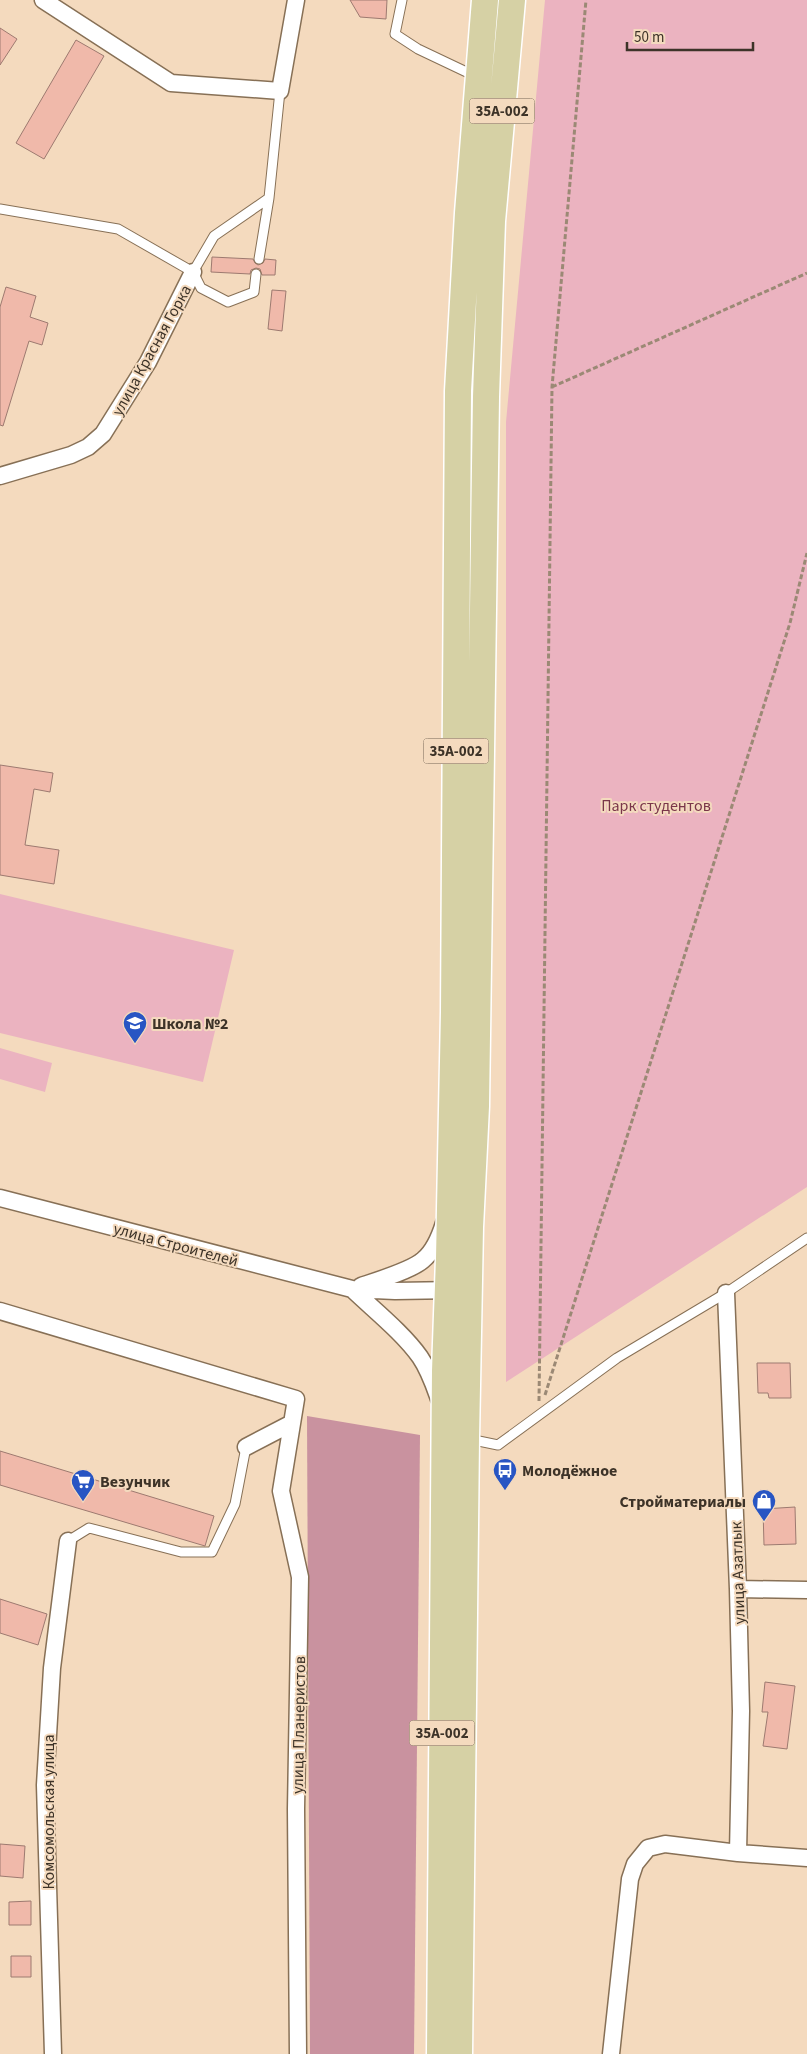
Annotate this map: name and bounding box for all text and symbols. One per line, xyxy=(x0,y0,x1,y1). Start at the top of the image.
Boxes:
scale bar xyxy=(627,20,753,52)
text: 50 m xyxy=(634,27,664,48)
road number: 35А-002 xyxy=(470,98,534,124)
street label: улица Красная Горка xyxy=(107,281,197,420)
road number: 35А-002 xyxy=(424,738,488,764)
park label: Парк студентов xyxy=(601,795,711,817)
school or university icon: Школа №2 xyxy=(122,1010,148,1044)
place label: Школа №2 xyxy=(152,1013,229,1035)
street label: улица Строителей xyxy=(111,1218,241,1272)
bus stop icon: Молодёжное xyxy=(492,1457,518,1491)
place label: Молодёжное xyxy=(522,1460,617,1482)
supermarket icon: Везунчик xyxy=(70,1468,96,1502)
place label: Везунчик xyxy=(100,1471,170,1493)
shop icon: Стройматериалы xyxy=(751,1488,777,1522)
place label: Стройматериалы xyxy=(620,1491,746,1513)
street label: улица Азатлык xyxy=(725,1521,751,1625)
street label: улица Планеристов xyxy=(287,1656,311,1794)
road number: 35А-002 xyxy=(410,1720,474,1746)
street label: Комсомольская улица xyxy=(38,1734,60,1890)

